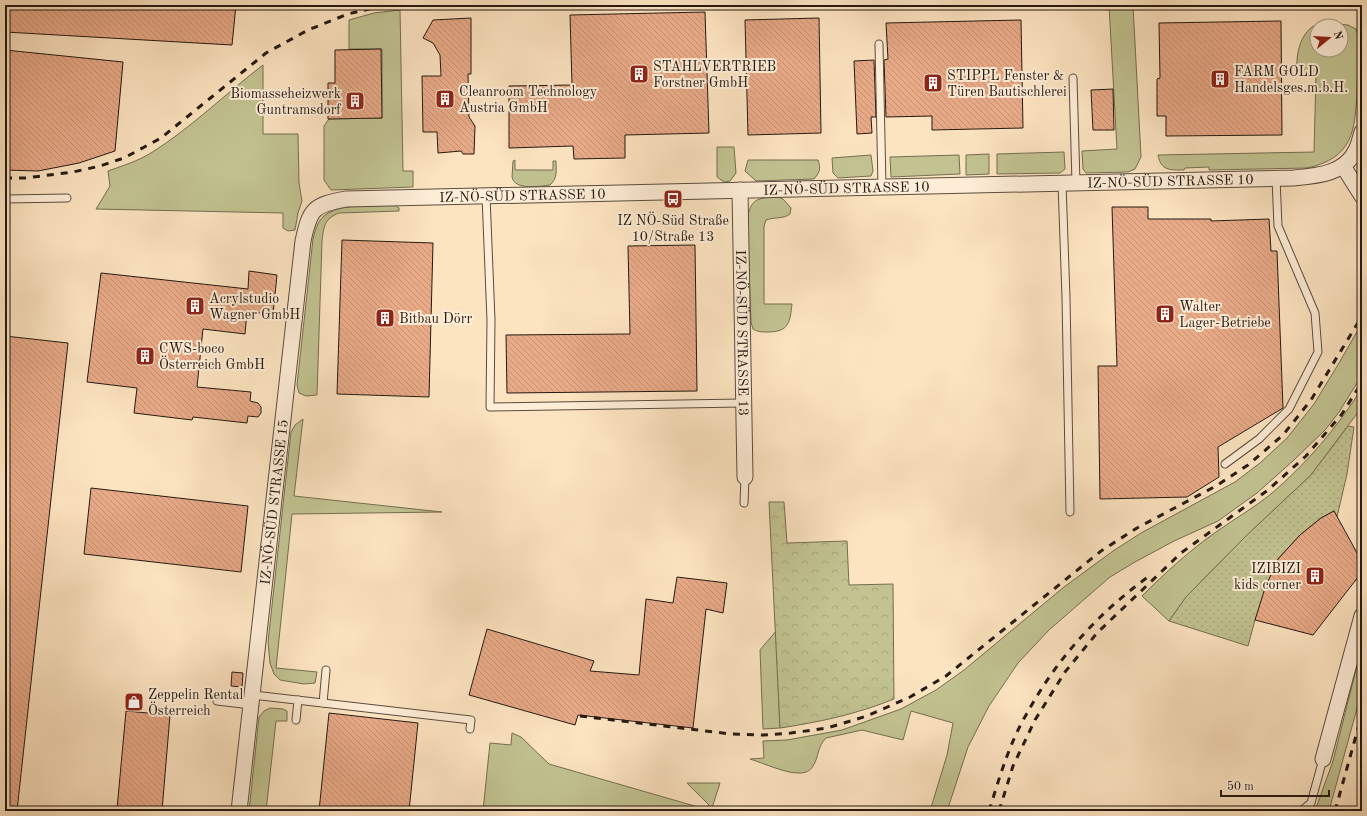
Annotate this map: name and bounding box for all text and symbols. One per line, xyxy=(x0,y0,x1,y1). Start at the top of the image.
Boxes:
north arrow xyxy=(1309,18,1349,58)
text: N xyxy=(1331,30,1344,42)
place label: STAHLVERTRIEB Forstner GmbH xyxy=(653,60,776,90)
building icon: STAHLVERTRIEB Forstner GmbH xyxy=(628,63,650,85)
place label: FARM GOLD Handelsges.m.b.H. xyxy=(1234,65,1348,95)
building icon: FARM GOLD Handelsges.m.b.H. xyxy=(1209,68,1231,90)
place label: STIPPL Fenster & Türen Bautischlerei xyxy=(947,69,1067,99)
building icon: STIPPL Fenster & Türen Bautischlerei xyxy=(922,72,944,94)
place label: Cleanroom Technology Austria GmbH xyxy=(459,85,598,115)
place label: Biomasseheizwerk Guntramsdorf xyxy=(230,87,342,117)
building icon: Cleanroom Technology Austria GmbH xyxy=(434,88,456,110)
building icon: Biomasseheizwerk Guntramsdorf xyxy=(344,90,366,112)
street label: IZ-NÖ-SÜD STRASSE 10 xyxy=(1087,172,1254,191)
street label: IZ-NÖ-SÜD STRASSE 10 xyxy=(763,179,930,198)
street label: IZ-NÖ-SÜD STRASSE 10 xyxy=(439,186,606,205)
bus stop icon: IZ NÖ-Süd Straße 10/Straße 13 xyxy=(662,188,684,210)
place label: IZ NÖ-Süd Straße 10/Straße 13 xyxy=(617,211,729,244)
street label: IZ-NÖ-SÜD STRASSE 13 xyxy=(733,250,751,416)
place label: Acrylstudio Wagner GmbH xyxy=(209,292,300,322)
building icon: Acrylstudio Wagner GmbH xyxy=(184,295,206,317)
place label: Walter Lager-Betriebe xyxy=(1179,300,1271,330)
building icon: Walter Lager-Betriebe xyxy=(1154,303,1176,325)
building icon: Bitbau Dörr xyxy=(374,307,396,329)
place label: Bitbau Dörr xyxy=(399,312,472,326)
place label: CWS-boco Österreich GmbH xyxy=(159,342,265,372)
building icon: CWS-boco Österreich GmbH xyxy=(134,345,156,367)
street label: IZ-NÖ-SÜD STRASSE 15 xyxy=(258,419,291,586)
place label: IZIBIZI kids corner xyxy=(1234,562,1301,592)
building icon: IZIBIZI kids corner xyxy=(1304,565,1326,587)
place label: Zeppelin Rental Österreich xyxy=(148,688,243,718)
shop icon: Zeppelin Rental Österreich xyxy=(123,691,145,713)
scale bar xyxy=(1221,772,1329,798)
text: 50 m xyxy=(1227,780,1254,793)

